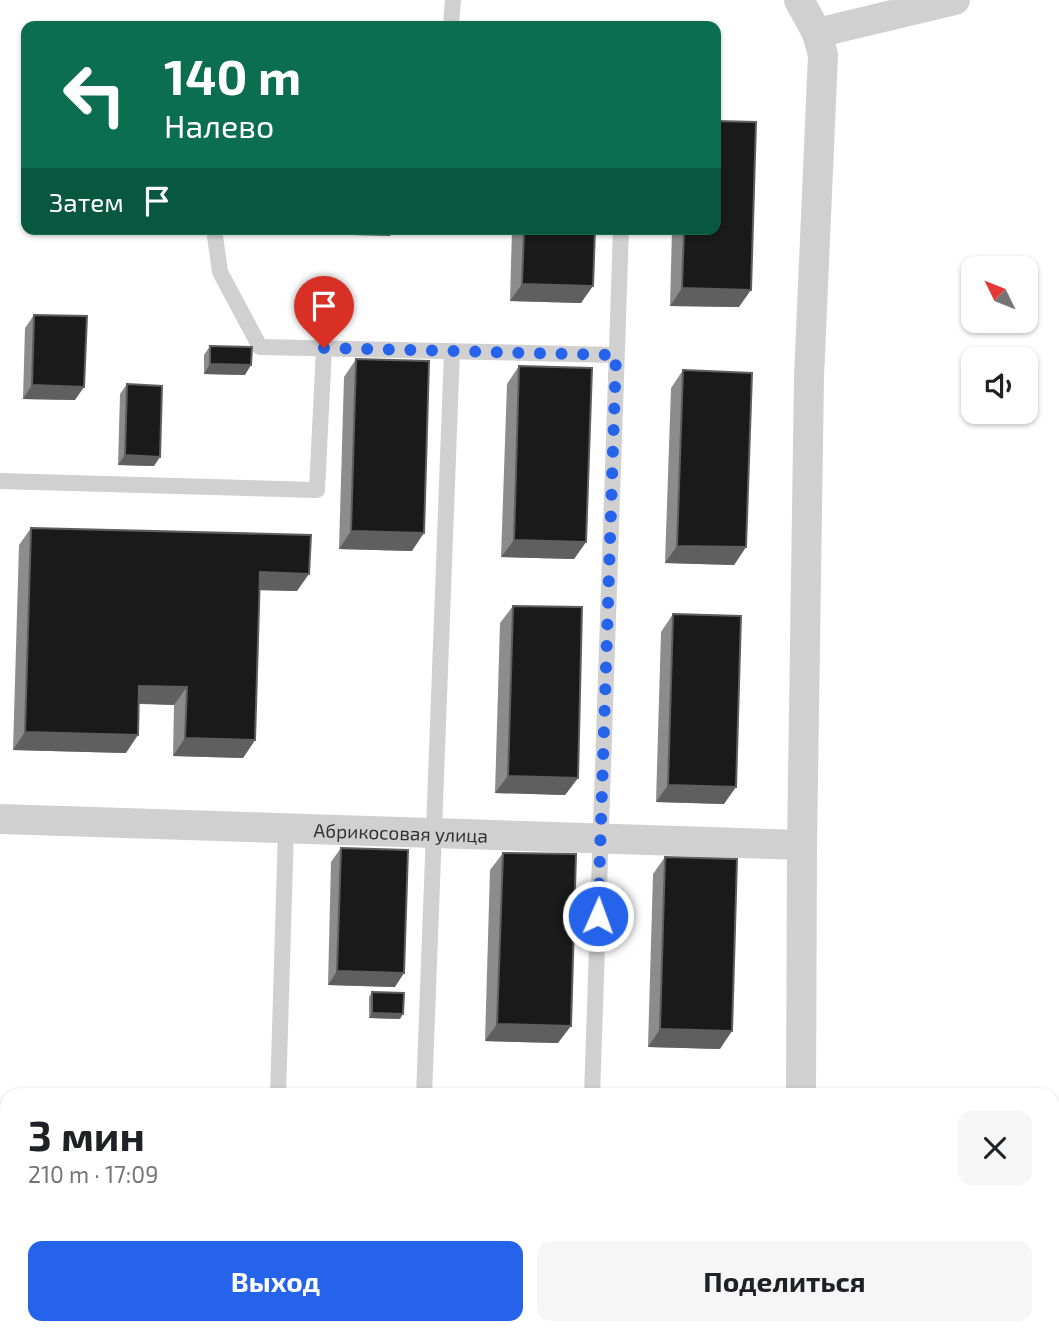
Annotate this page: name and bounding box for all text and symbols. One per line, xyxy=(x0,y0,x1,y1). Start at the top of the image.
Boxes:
text: 140 m xyxy=(164,46,301,105)
icon: left xyxy=(49,49,140,140)
text: Налево xyxy=(164,106,274,144)
icon: arrive xyxy=(138,182,176,220)
text: Затем xyxy=(49,186,124,217)
north arrow xyxy=(961,256,1038,332)
map controls xyxy=(961,256,1038,424)
pin xyxy=(294,276,354,348)
icon: arrive xyxy=(305,287,343,325)
button: sound xyxy=(961,347,1038,424)
street label: Абрикосовая улица xyxy=(313,818,488,846)
position arrow xyxy=(561,879,635,953)
text: 3 мин xyxy=(28,1109,145,1159)
button: close xyxy=(958,1111,1032,1185)
text: 210 m · 17:09 xyxy=(28,1160,158,1188)
button: Выход xyxy=(28,1241,523,1321)
button: Поделиться xyxy=(537,1241,1032,1321)

